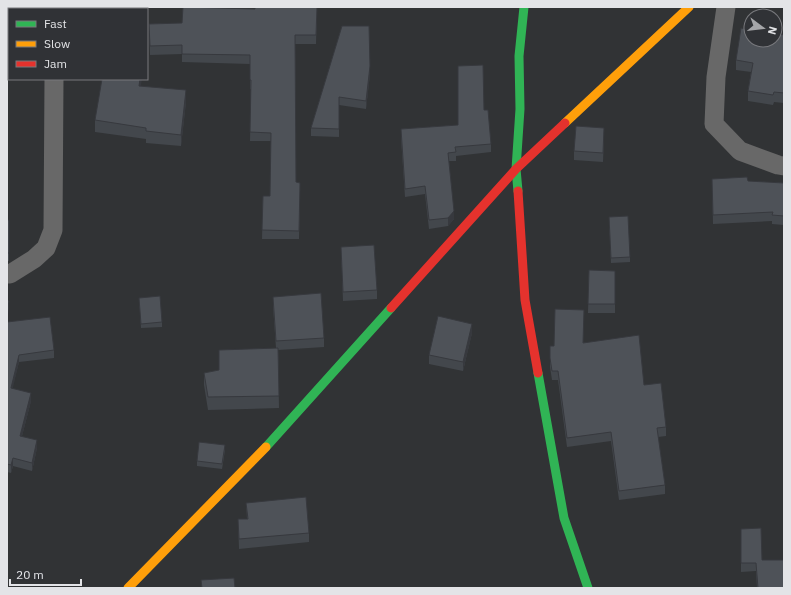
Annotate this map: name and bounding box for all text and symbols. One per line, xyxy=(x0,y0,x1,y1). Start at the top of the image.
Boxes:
legend xyxy=(8,8,148,80)
north arrow xyxy=(743,8,783,48)
text: Fast xyxy=(44,16,67,31)
text: N xyxy=(765,25,780,36)
text: Slow xyxy=(44,36,70,51)
text: Jam xyxy=(44,56,67,71)
scale bar xyxy=(10,561,81,587)
text: 20 m xyxy=(16,567,44,582)

